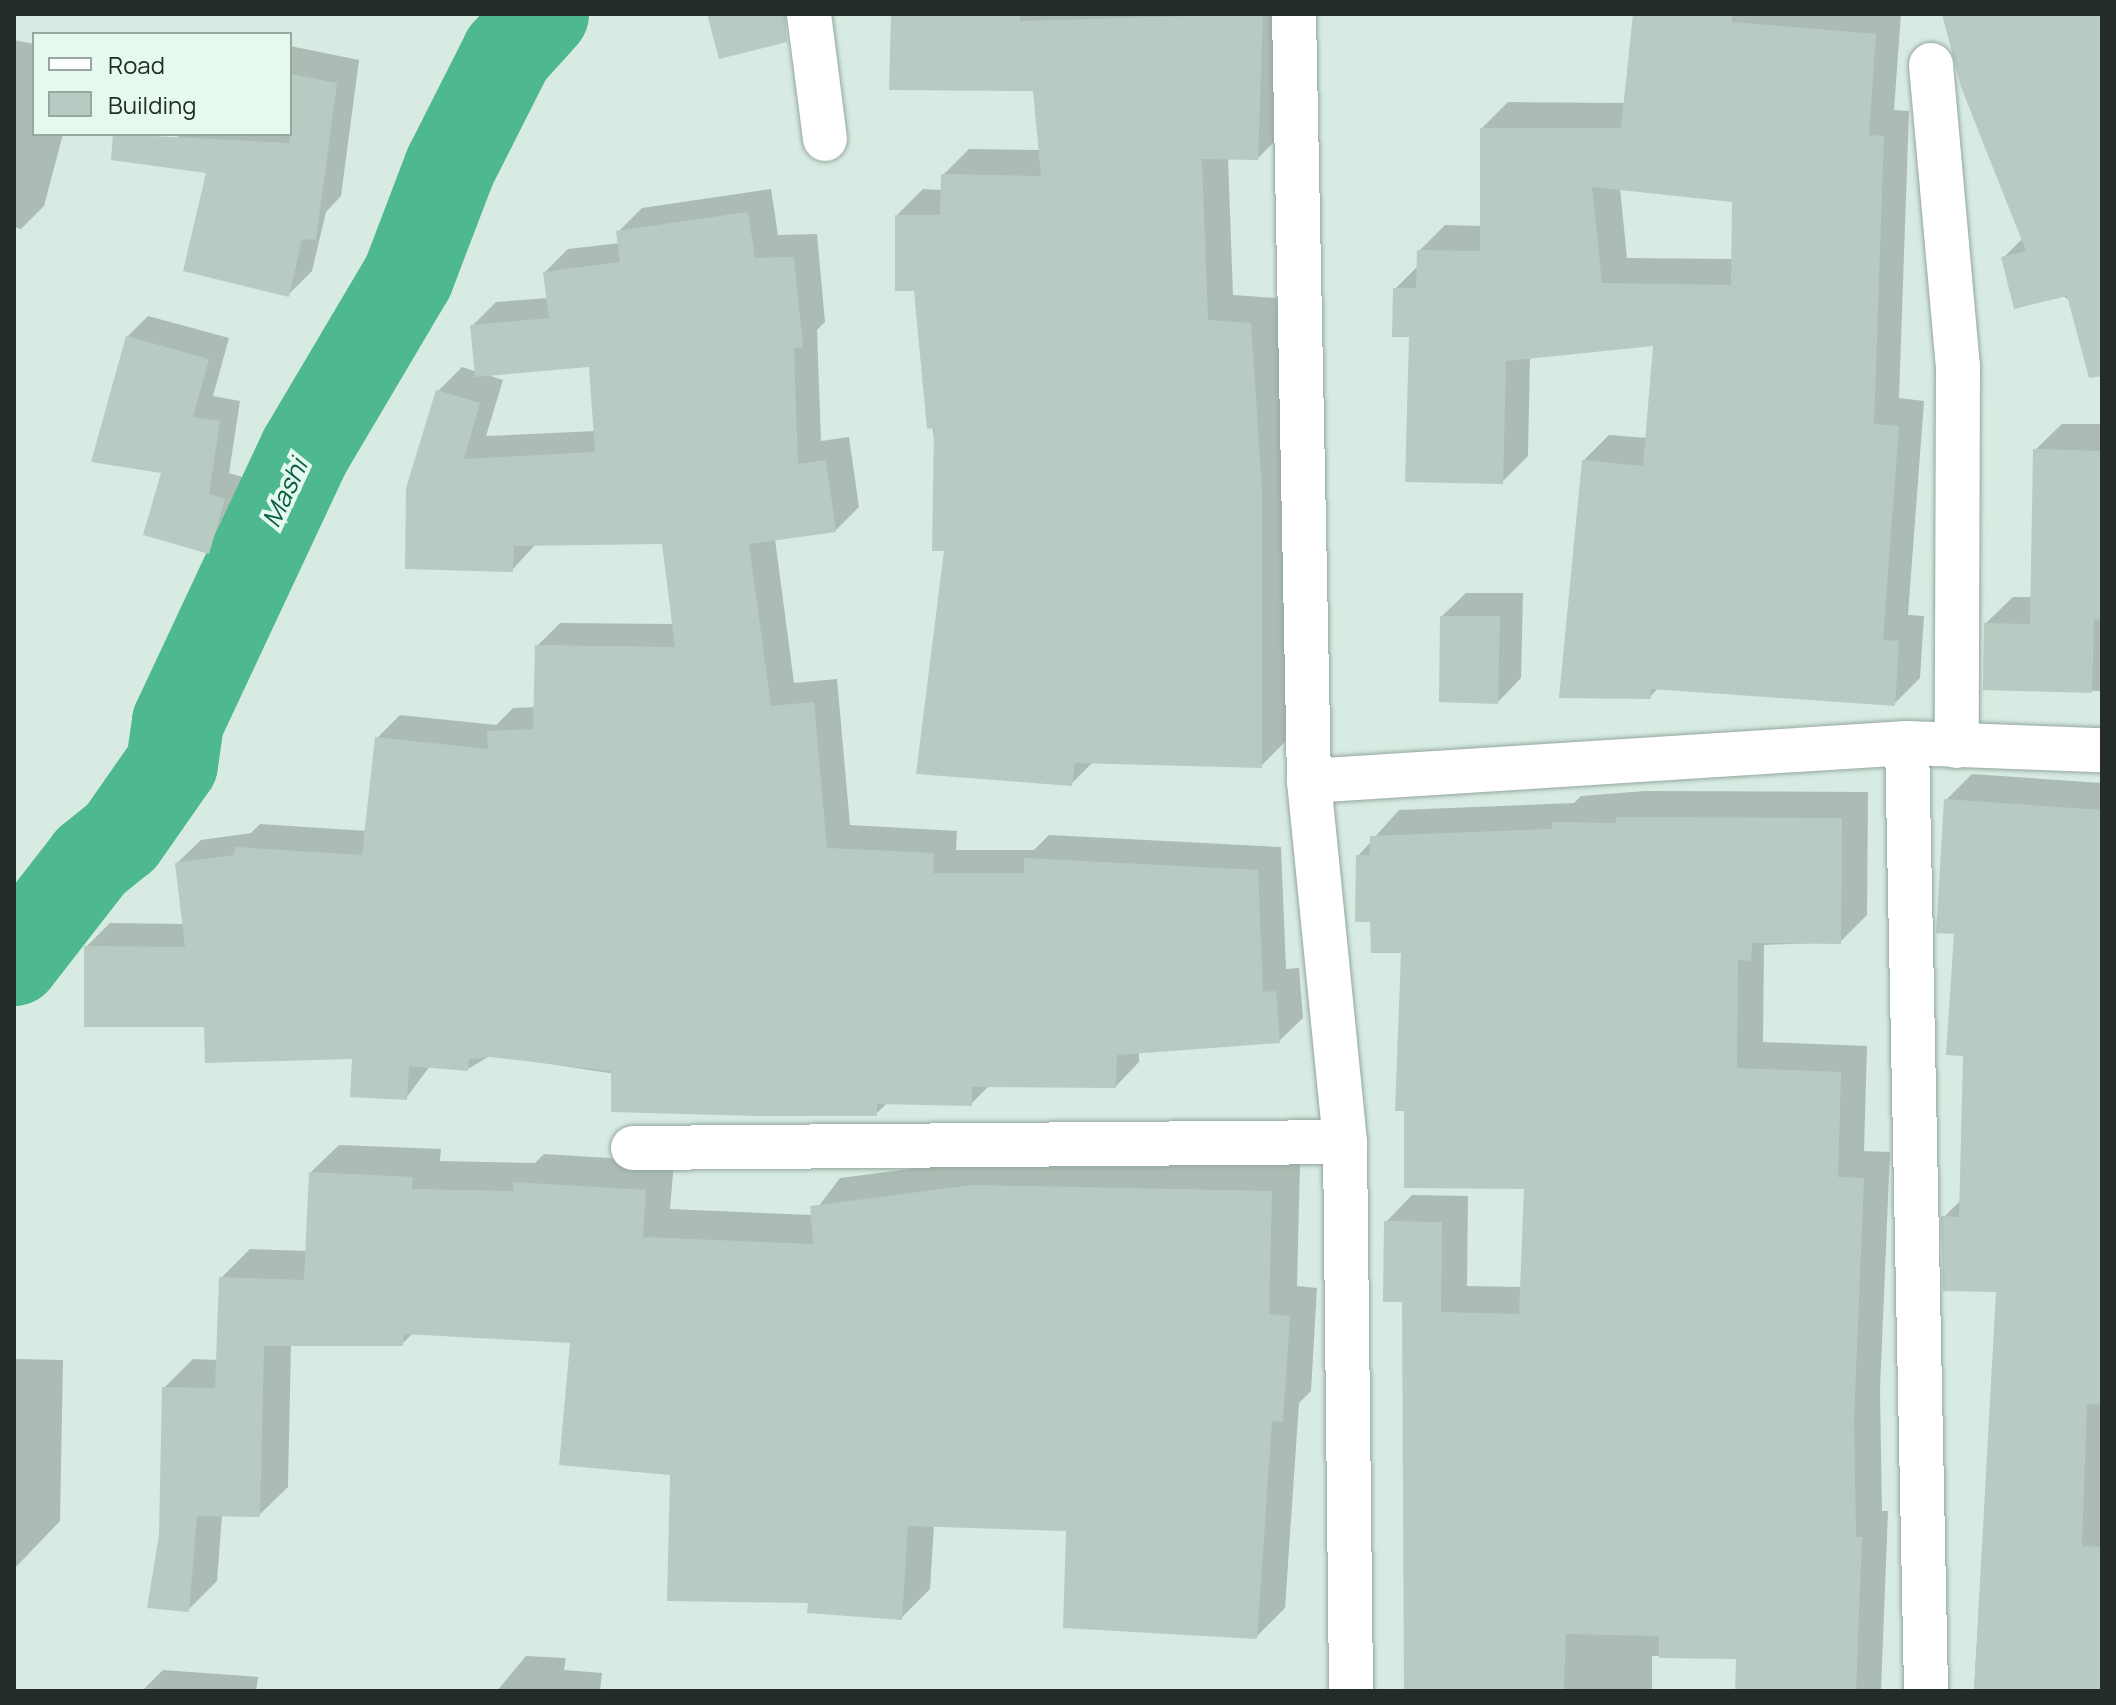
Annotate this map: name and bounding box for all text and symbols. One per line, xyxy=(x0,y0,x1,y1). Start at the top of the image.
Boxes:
legend xyxy=(32,32,292,136)
text: Road xyxy=(108,48,165,81)
text: Building xyxy=(108,88,196,121)
water label: Mashi xyxy=(256,454,314,532)

